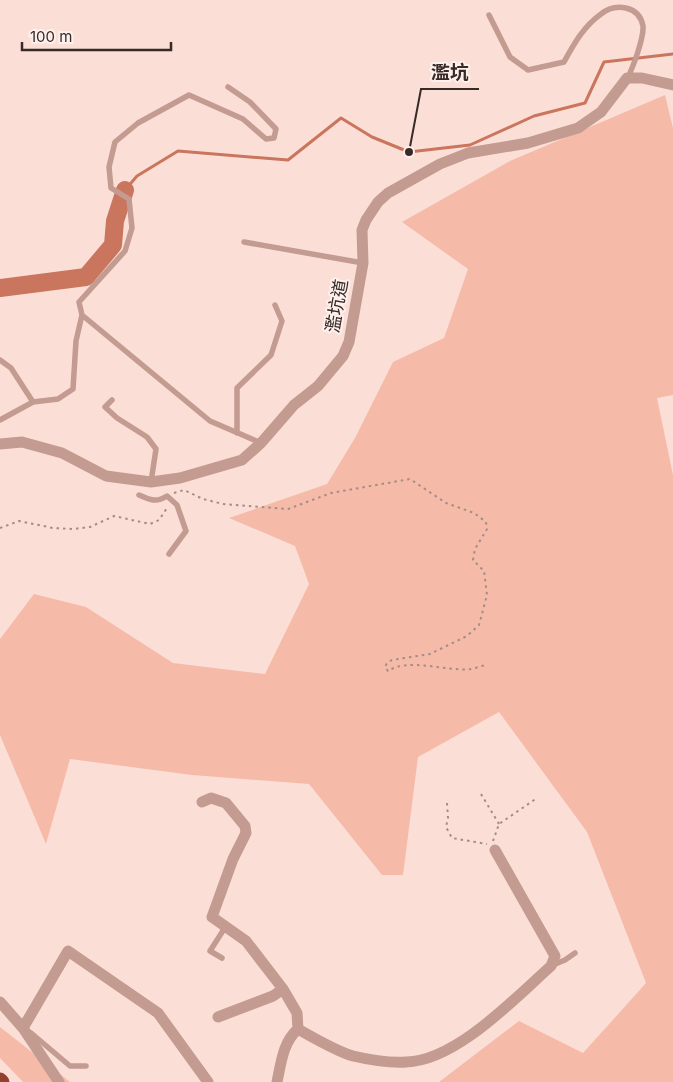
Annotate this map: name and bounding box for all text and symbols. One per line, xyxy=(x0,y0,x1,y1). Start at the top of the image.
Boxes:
scale bar xyxy=(22,20,171,52)
text: 100 m xyxy=(30,27,72,46)
callout: 濫坑 xyxy=(421,55,479,89)
text: 濫坑 xyxy=(431,61,469,84)
street label: 濫坑道 xyxy=(321,278,352,334)

